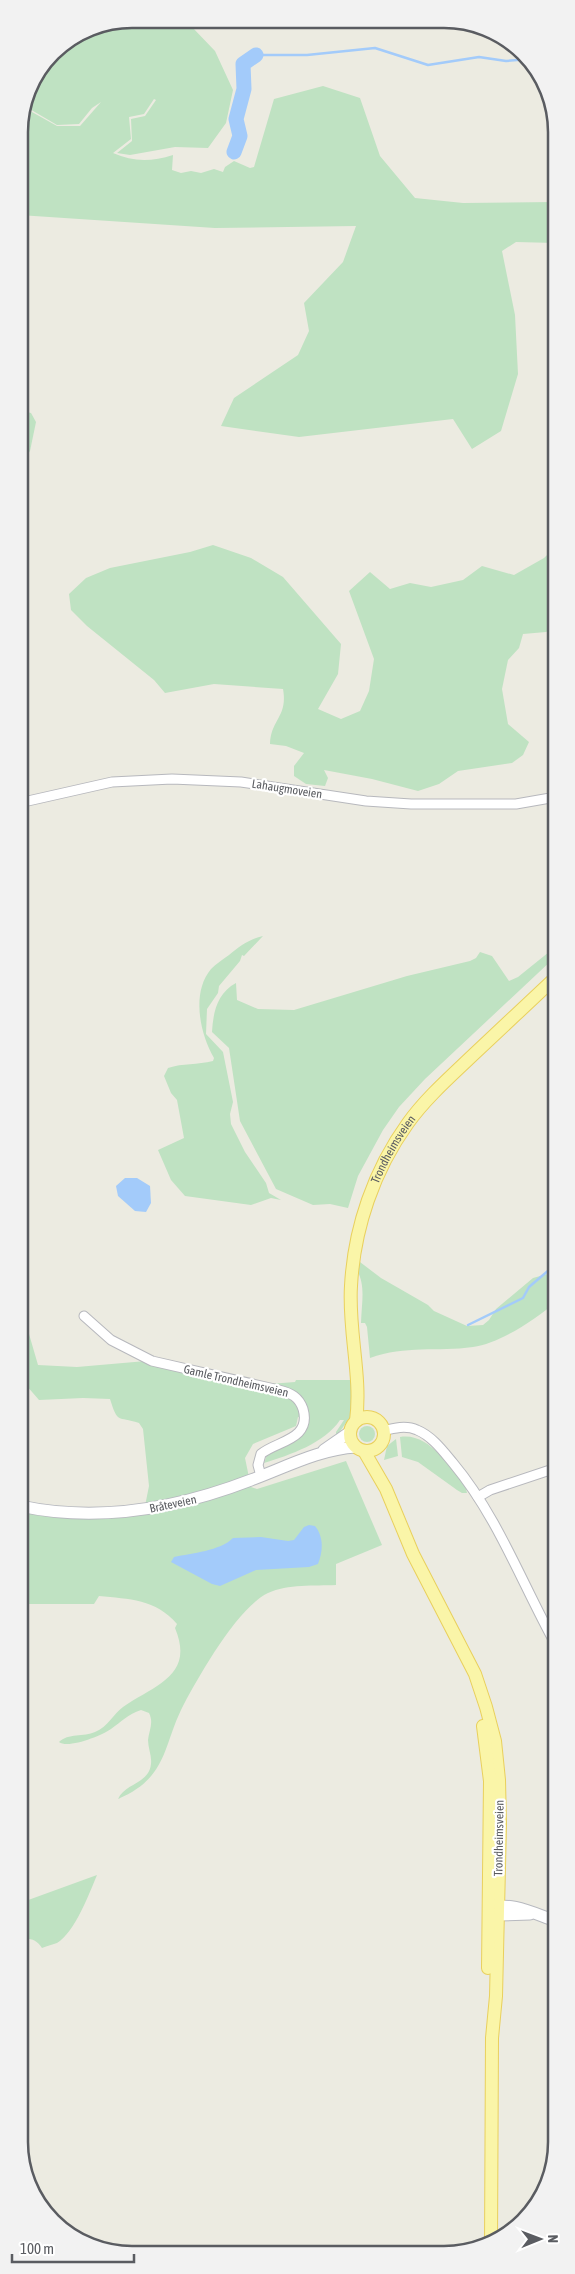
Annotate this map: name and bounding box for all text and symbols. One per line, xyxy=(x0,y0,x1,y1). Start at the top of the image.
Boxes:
street label: Lahaugmoveien xyxy=(251,777,323,801)
street label: Trondheimsveien xyxy=(368,1112,418,1186)
street label: Gamle Trondheimsveien xyxy=(182,1362,290,1400)
street label: Bråteveien xyxy=(148,1492,198,1516)
street label: Trondheimsveien xyxy=(491,1800,507,1876)
north arrow xyxy=(515,2214,565,2264)
scale bar xyxy=(12,2232,135,2264)
text: N xyxy=(545,2235,561,2243)
text: 100 m xyxy=(20,2240,54,2257)

